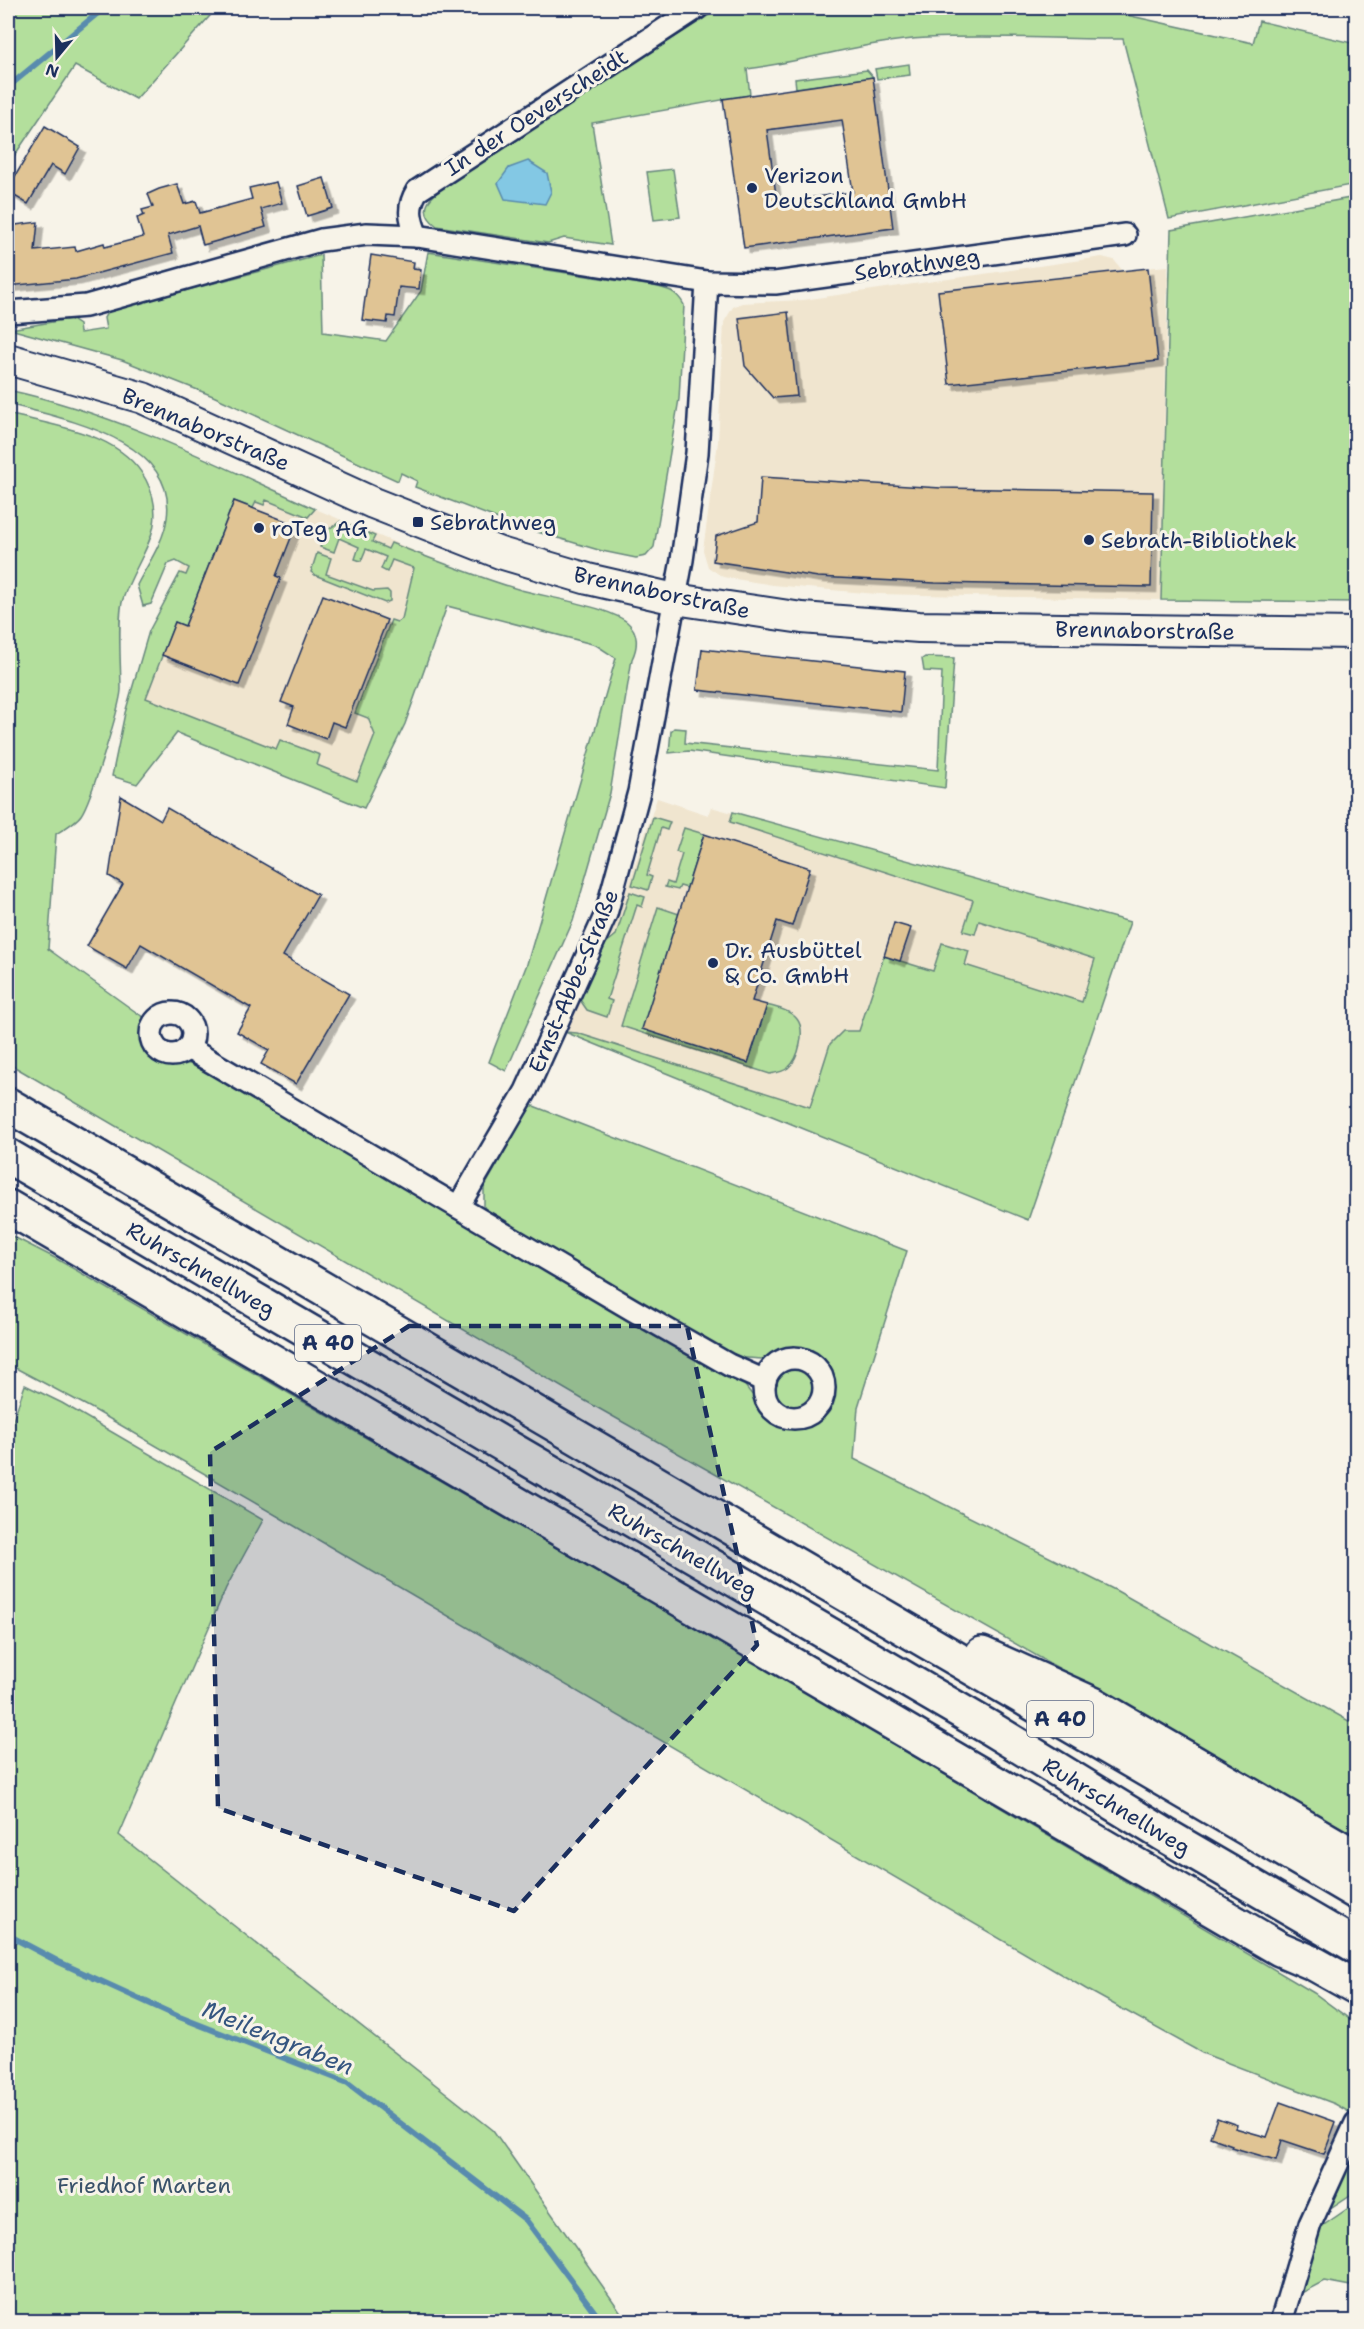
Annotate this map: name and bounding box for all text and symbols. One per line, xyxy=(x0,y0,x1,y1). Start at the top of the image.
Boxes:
north arrow xyxy=(27,27,87,87)
street label: In der Oeverscheidt xyxy=(439,42,634,183)
text: N xyxy=(43,59,62,83)
place label: Verizon Deutschland GmbH xyxy=(764,161,967,215)
marker: Verizon Deutschland GmbH xyxy=(745,181,759,195)
street label: Sebrathweg xyxy=(853,241,982,288)
street label: Brennaborstraße xyxy=(117,381,294,478)
place label: Sebrathweg xyxy=(430,508,556,537)
place label: roTeg AG xyxy=(271,514,368,543)
marker: Sebrathweg xyxy=(411,515,425,529)
marker: roTeg AG xyxy=(252,521,266,535)
place label: Sebrath-Bibliothek xyxy=(1101,526,1297,555)
marker: Sebrath-Bibliothek xyxy=(1082,533,1096,547)
street label: Brennaborstraße xyxy=(571,560,753,625)
street label: Brennaborstraße xyxy=(1055,614,1235,647)
street label: Ernst-Abbe-Straße xyxy=(522,885,625,1077)
place label: Dr. Ausbüttel & Co. GmbH xyxy=(725,936,862,990)
marker: Dr. Ausbüttel & Co. GmbH xyxy=(706,956,720,970)
street label: Ruhrschnellweg xyxy=(121,1215,281,1324)
road number: A 40 xyxy=(295,1325,361,1361)
street label: Ruhrschnellweg xyxy=(603,1496,763,1605)
road number: A 40 xyxy=(1027,1701,1093,1737)
street label: Ruhrschnellweg xyxy=(1037,1751,1196,1862)
water label: Meilengraben xyxy=(198,1993,358,2083)
park label: Friedhof Marten xyxy=(57,2171,231,2200)

